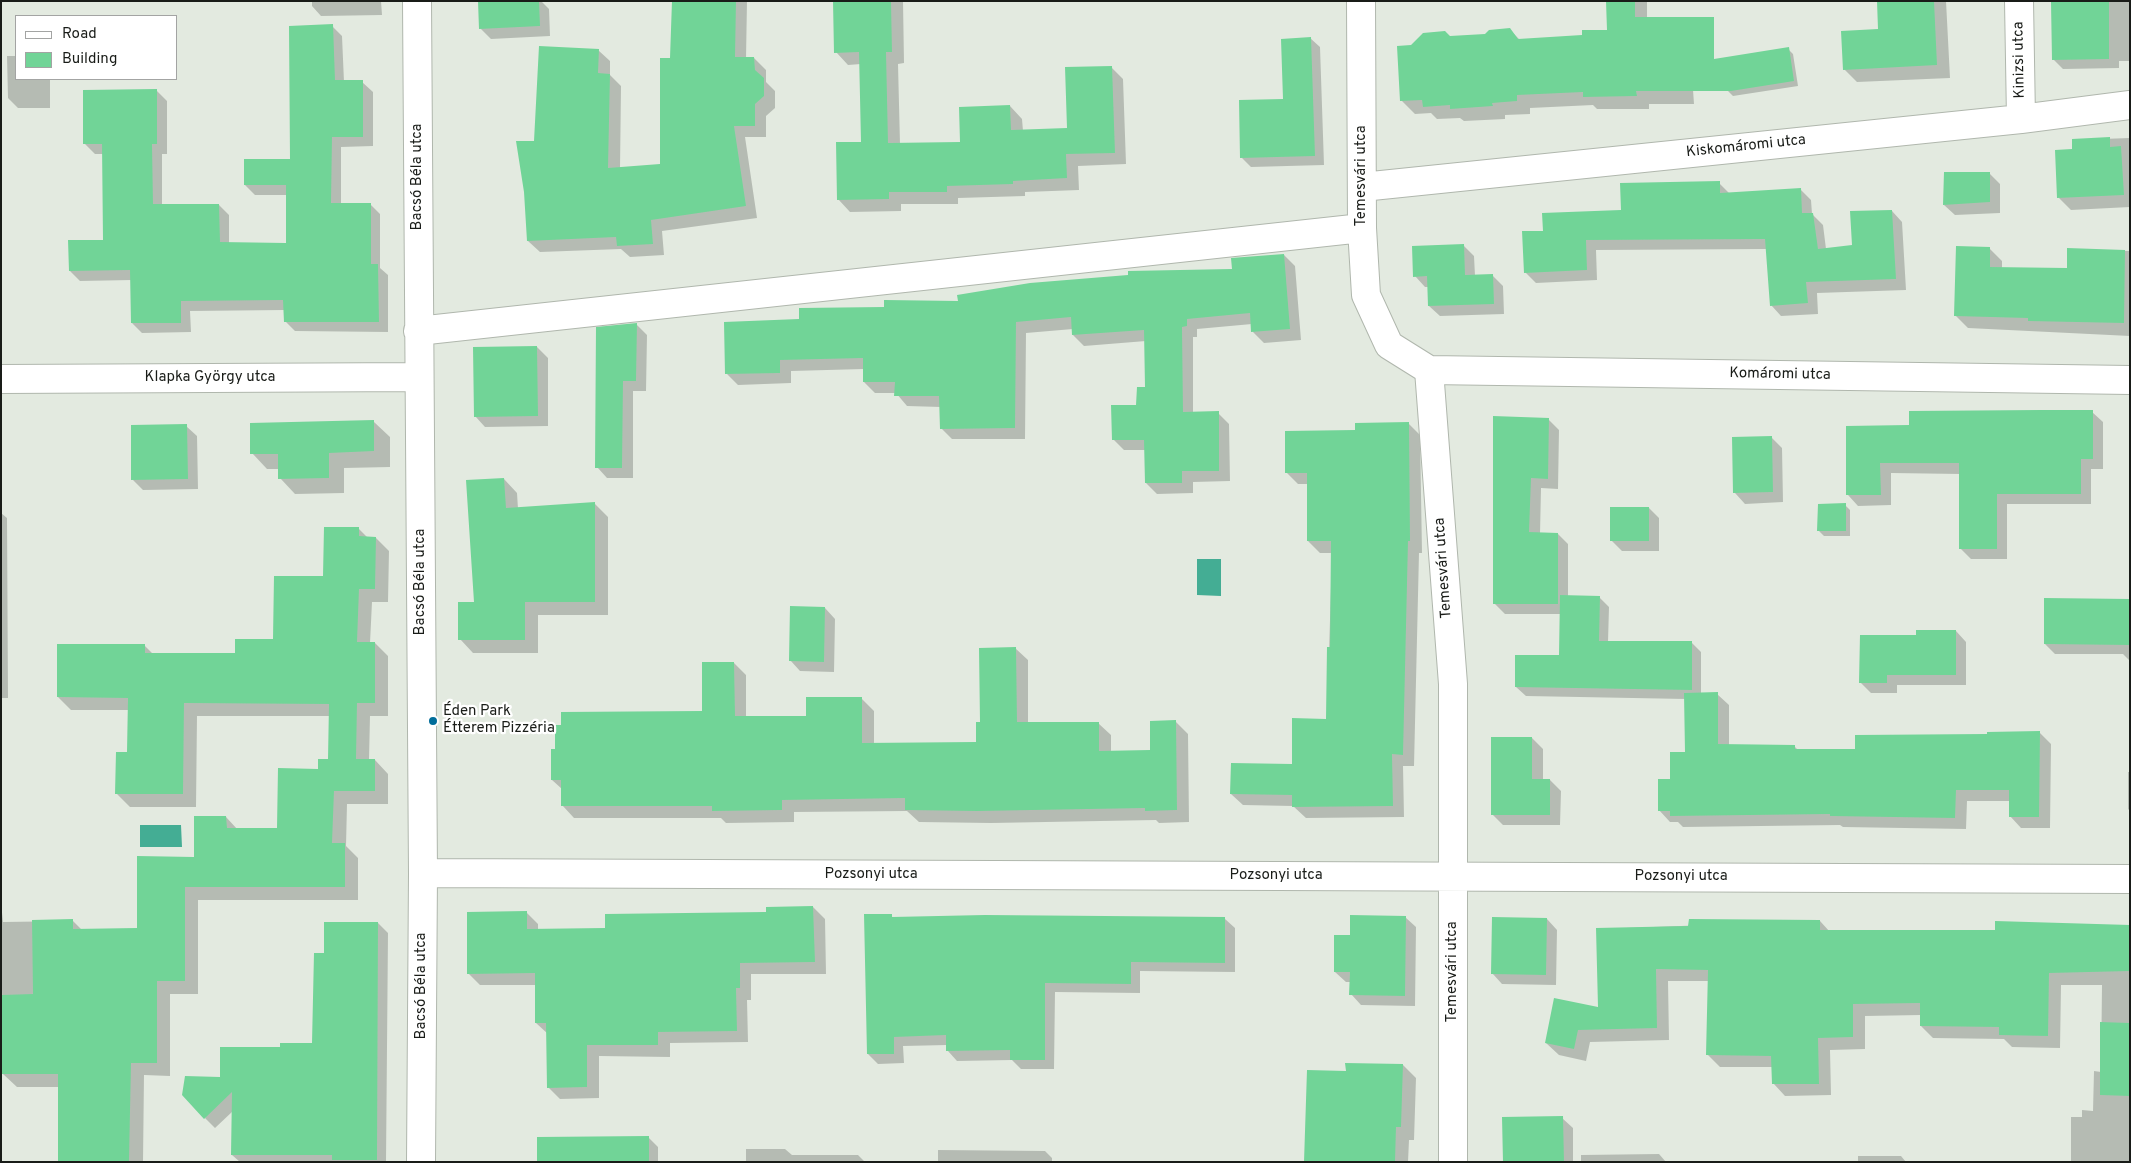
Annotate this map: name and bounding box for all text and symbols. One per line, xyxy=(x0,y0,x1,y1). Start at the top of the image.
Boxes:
legend xyxy=(15,15,178,80)
street label: Kinizsi utca xyxy=(2010,21,2030,99)
text: Road xyxy=(62,25,97,44)
text: Building xyxy=(62,50,117,69)
street label: Bacsó Béla utca xyxy=(409,124,427,230)
street label: Temesvári utca xyxy=(1353,125,1371,227)
street label: Kiskomáromi utca xyxy=(1685,132,1807,162)
street label: Komáromi utca xyxy=(1729,365,1831,385)
street label: Klapka György utca xyxy=(145,369,275,387)
street label: Temesvári utca xyxy=(1431,517,1457,619)
street label: Bacsó Béla utca xyxy=(412,529,430,635)
place label: Éden Park Étterem Pizzéria xyxy=(443,703,555,738)
marker: Éden Park Étterem Pizzéria xyxy=(427,715,439,727)
street label: Pozsonyi utca xyxy=(824,866,918,884)
street label: Pozsonyi utca xyxy=(1229,867,1323,885)
street label: Pozsonyi utca xyxy=(1634,868,1728,886)
street label: Temesvári utca xyxy=(1444,921,1462,1023)
street label: Bacsó Béla utca xyxy=(413,933,431,1039)

